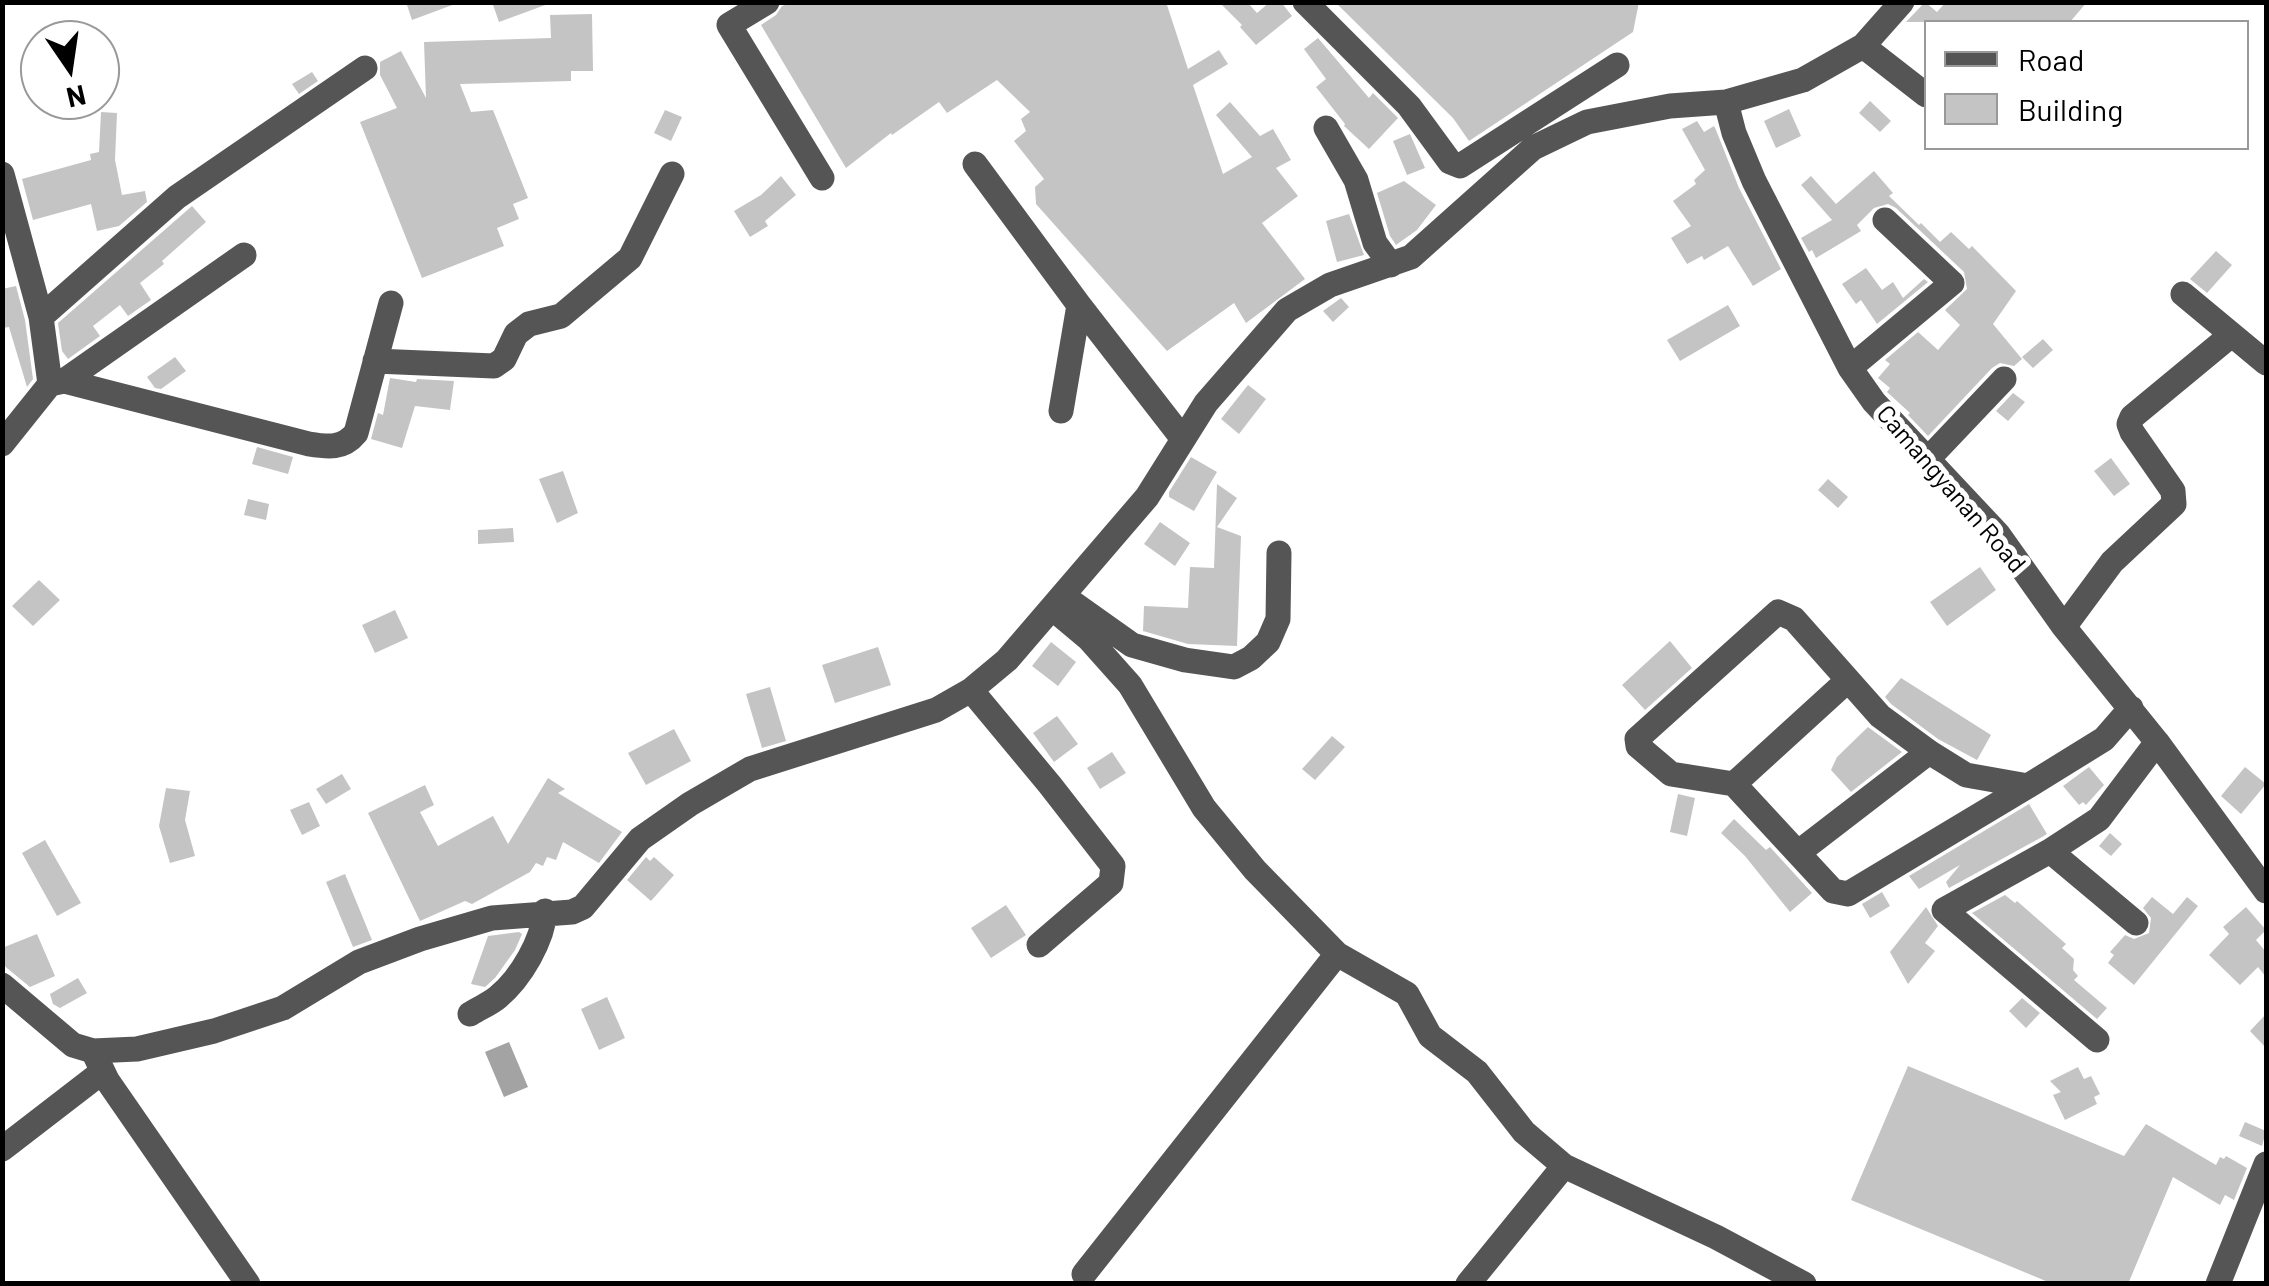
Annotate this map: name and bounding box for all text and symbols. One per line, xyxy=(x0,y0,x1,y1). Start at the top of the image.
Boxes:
north arrow xyxy=(20,20,120,120)
legend xyxy=(1924,20,2249,150)
text: Road xyxy=(2018,41,2084,77)
text: N xyxy=(63,79,89,116)
text: Building xyxy=(2018,91,2123,127)
street label: Camangyanan Road xyxy=(1870,399,2032,579)

